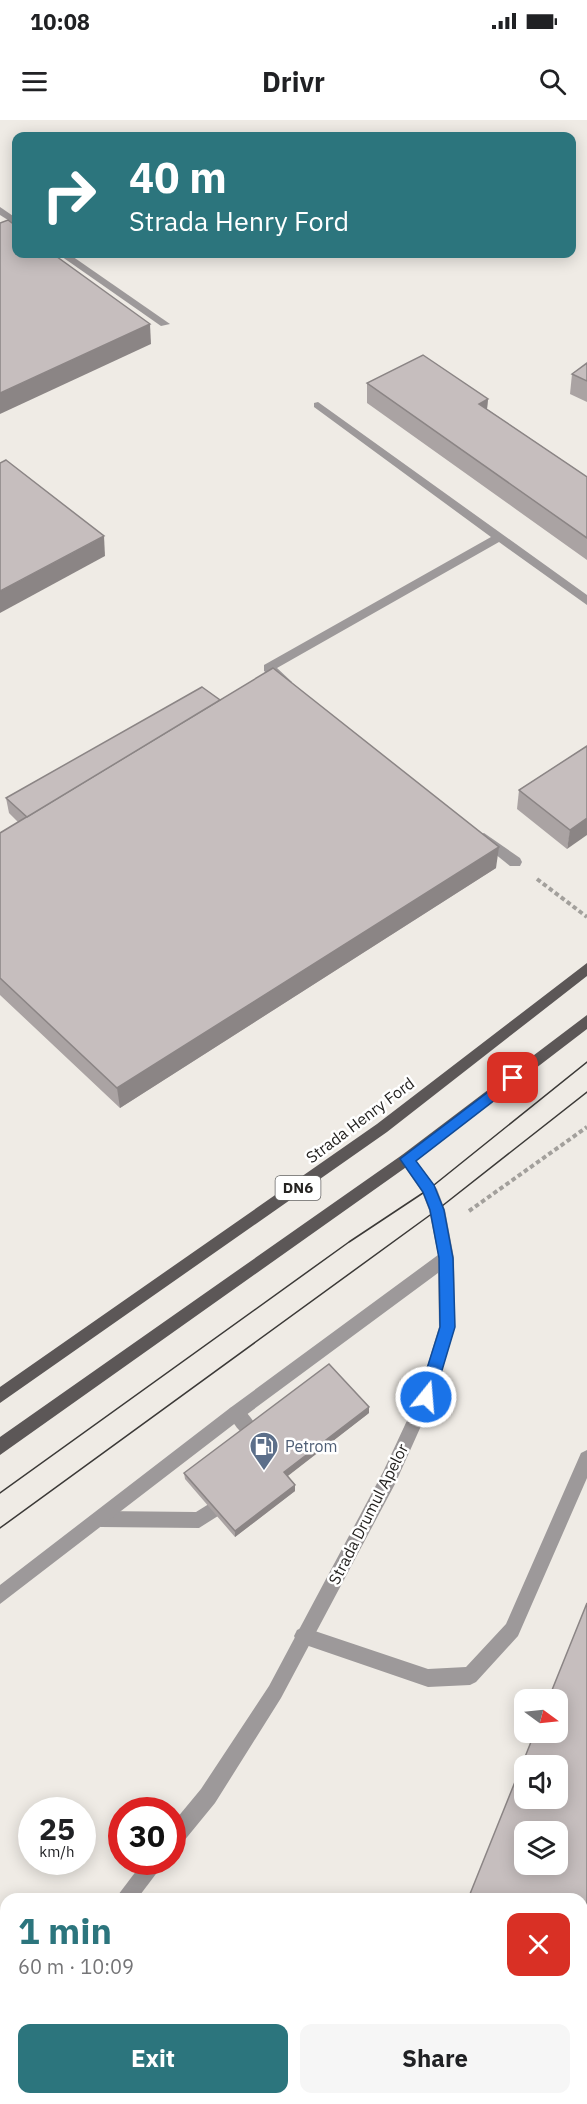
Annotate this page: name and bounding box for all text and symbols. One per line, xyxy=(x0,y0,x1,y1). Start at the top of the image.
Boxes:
text: 10:08 xyxy=(30,7,90,36)
text: Drivr xyxy=(262,64,325,99)
icon: menu xyxy=(18,65,51,98)
icon: search xyxy=(536,65,569,98)
text: 40 m xyxy=(129,150,227,205)
icon: right xyxy=(30,156,108,234)
text: Strada Henry Ford xyxy=(129,203,349,238)
pin xyxy=(487,1052,538,1103)
icon: arrive xyxy=(496,1061,529,1094)
street label: Strada Henry Ford xyxy=(302,1073,418,1167)
road number: DN6 xyxy=(276,1176,320,1200)
position arrow xyxy=(394,1365,458,1429)
fuel station icon: Petrom xyxy=(248,1430,280,1472)
place label: Petrom xyxy=(285,1436,338,1456)
street label: Strada Drumul Apelor xyxy=(324,1440,412,1588)
north arrow xyxy=(514,1689,568,1743)
map controls xyxy=(514,1689,568,1875)
button: sound xyxy=(514,1755,568,1809)
speed limit sign: 30 xyxy=(108,1797,186,1875)
text: 25 xyxy=(39,1809,75,1848)
button: layers xyxy=(514,1821,568,1875)
text: km/h xyxy=(39,1842,75,1861)
text: 1 min xyxy=(18,1907,112,1954)
button: close xyxy=(507,1913,570,1976)
text: 60 m · 10:09 xyxy=(18,1953,134,1980)
button: Exit xyxy=(18,2024,288,2093)
button: Share xyxy=(300,2024,570,2093)

